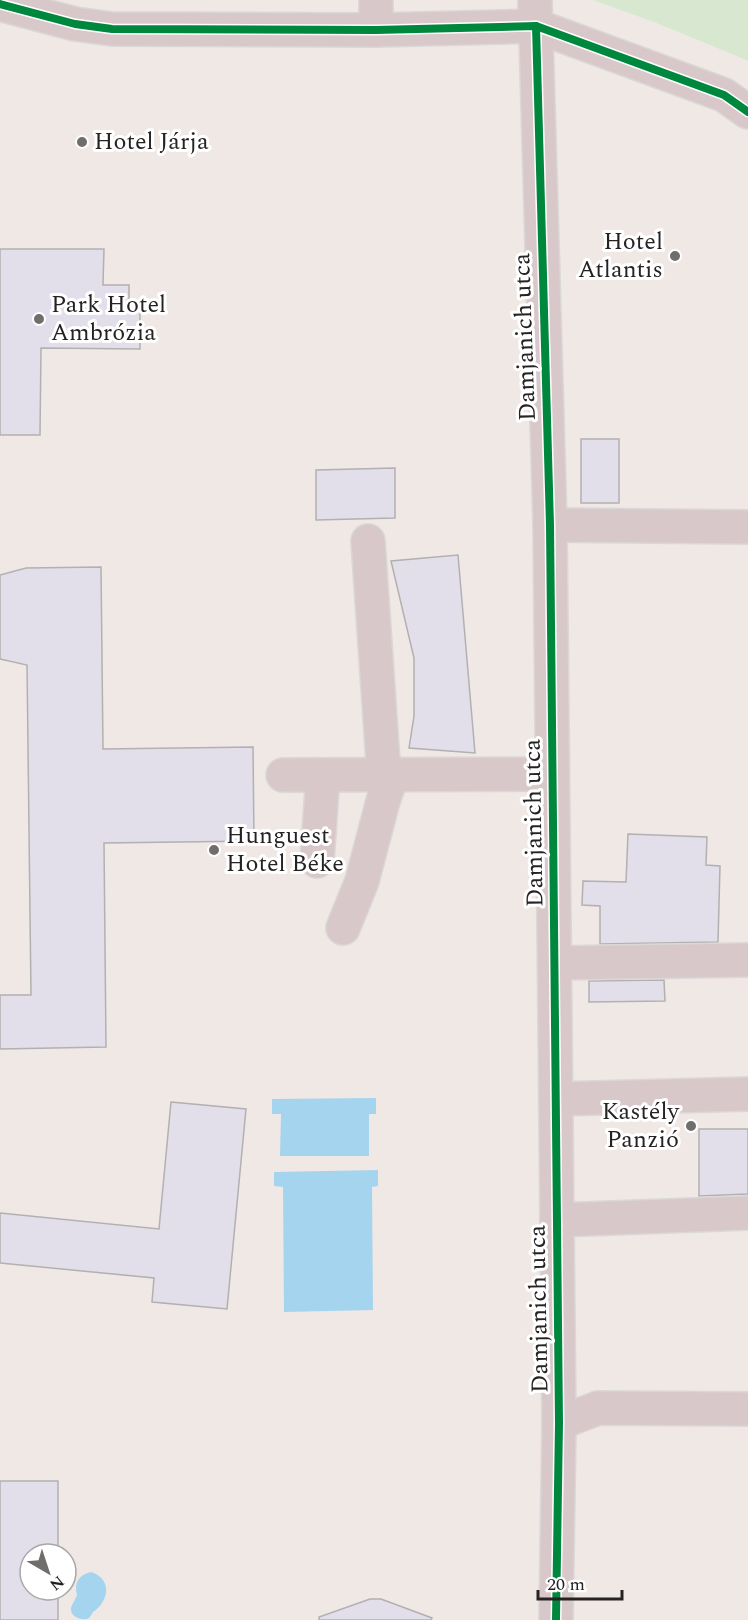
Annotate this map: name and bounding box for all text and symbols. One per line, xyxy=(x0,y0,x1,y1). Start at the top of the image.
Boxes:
place label: Hotel Járja xyxy=(94,124,209,160)
marker: Hotel Járja xyxy=(75,135,89,149)
place label: Hotel Atlantis xyxy=(578,224,663,288)
marker: Hotel Atlantis xyxy=(668,249,682,263)
street label: Damjanich utca xyxy=(504,252,546,422)
place label: Park Hotel Ambrózia xyxy=(51,287,166,351)
marker: Park Hotel Ambrózia xyxy=(32,312,46,326)
street label: Damjanich utca xyxy=(515,738,553,907)
place label: Hunguest Hotel Béke xyxy=(226,818,344,882)
marker: Hunguest Hotel Béke xyxy=(207,843,221,857)
place label: Kastély Panzió xyxy=(602,1094,680,1158)
marker: Kastély Panzió xyxy=(684,1119,698,1133)
street label: Damjanich utca xyxy=(520,1224,558,1393)
north arrow xyxy=(18,1542,78,1602)
scale bar xyxy=(538,1563,622,1601)
text: N xyxy=(44,1569,69,1596)
text: 20 m xyxy=(547,1571,585,1598)

